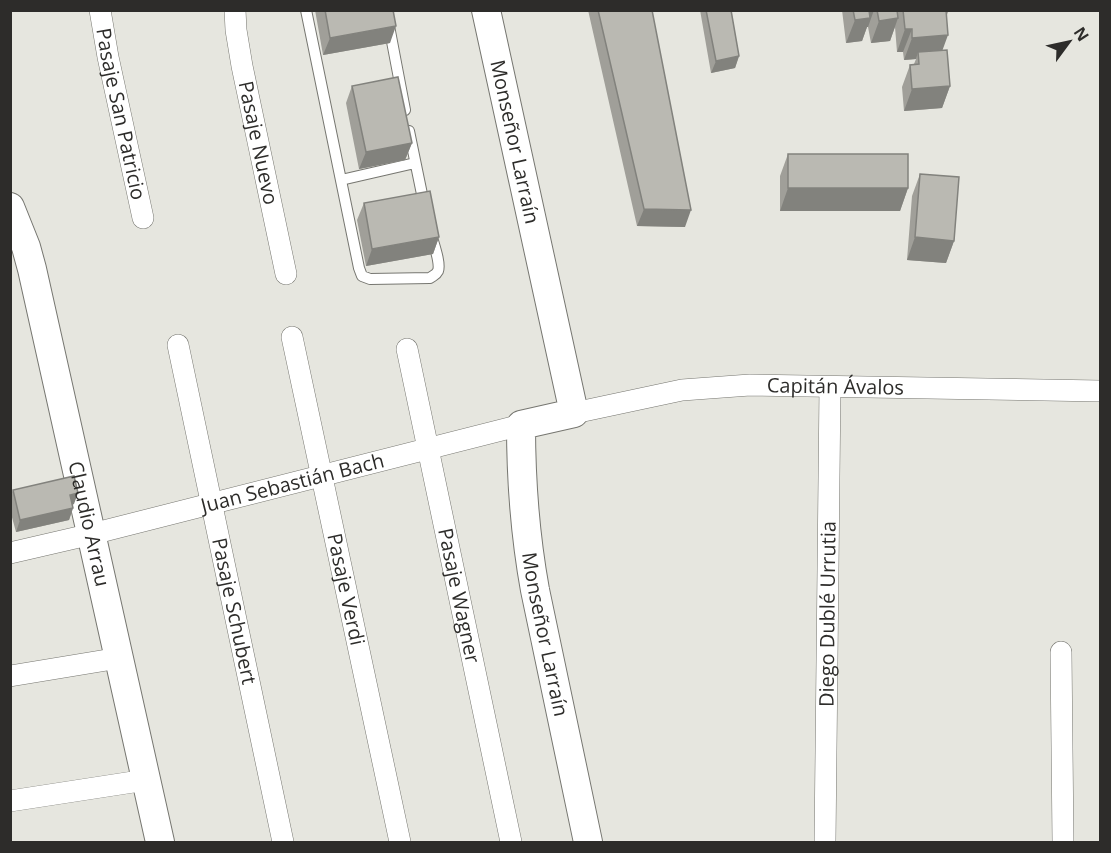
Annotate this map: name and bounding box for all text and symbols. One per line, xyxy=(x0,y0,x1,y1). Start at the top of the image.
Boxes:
north arrow xyxy=(1039,12,1099,72)
text: N xyxy=(1069,22,1094,45)
street label: Pasaje San Patricio xyxy=(90,26,153,202)
street label: Monseñor Larraín xyxy=(484,57,546,226)
street label: Pasaje Nuevo xyxy=(232,78,285,207)
street label: Capitán Ávalos xyxy=(767,371,904,401)
street label: Juan Sebastián Bach xyxy=(196,446,387,519)
street label: Claudio Arrau xyxy=(62,458,117,589)
street label: Diego Dublé Urrutia xyxy=(812,521,842,707)
street label: Pasaje Wagner xyxy=(432,525,487,666)
street label: Pasaje Verdi xyxy=(321,531,372,648)
street label: Pasaje Schubert xyxy=(206,535,263,687)
street label: Monseñor Larraín xyxy=(516,550,575,719)

